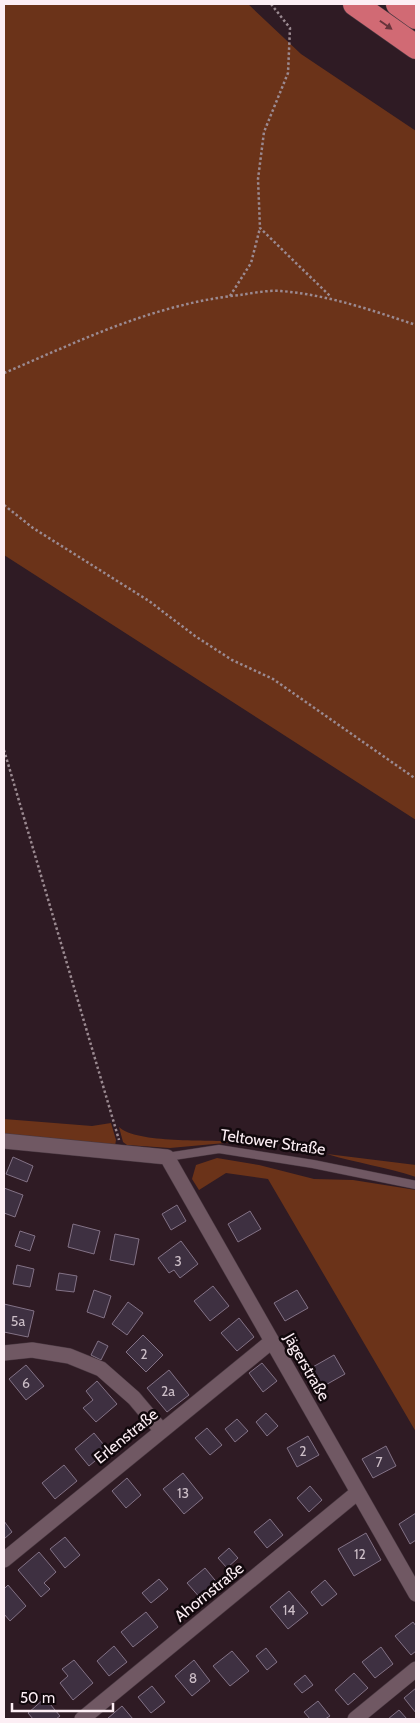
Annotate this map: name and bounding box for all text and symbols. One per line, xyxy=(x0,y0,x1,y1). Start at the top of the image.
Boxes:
one-way arrow xyxy=(379,20,392,31)
street label: Teltower Straße xyxy=(219,1125,327,1159)
house number: 3 xyxy=(174,1252,182,1270)
house number: 5a xyxy=(11,1312,25,1330)
street label: Jägerstraße xyxy=(280,1329,334,1404)
house number: 2 xyxy=(140,1345,148,1363)
house number: 6 xyxy=(22,1374,30,1392)
house number: 2a xyxy=(161,1382,175,1400)
street label: Erlenstraße xyxy=(90,1405,162,1467)
house number: 2 xyxy=(299,1442,307,1460)
house number: 7 xyxy=(375,1453,383,1471)
house number: 13 xyxy=(177,1484,189,1502)
house number: 12 xyxy=(354,1545,366,1563)
street label: Ahornstraße xyxy=(171,1558,247,1626)
house number: 14 xyxy=(283,1601,295,1619)
house number: 8 xyxy=(189,1669,197,1687)
scale bar xyxy=(12,1680,114,1712)
text: 50 m xyxy=(20,1689,55,1707)

